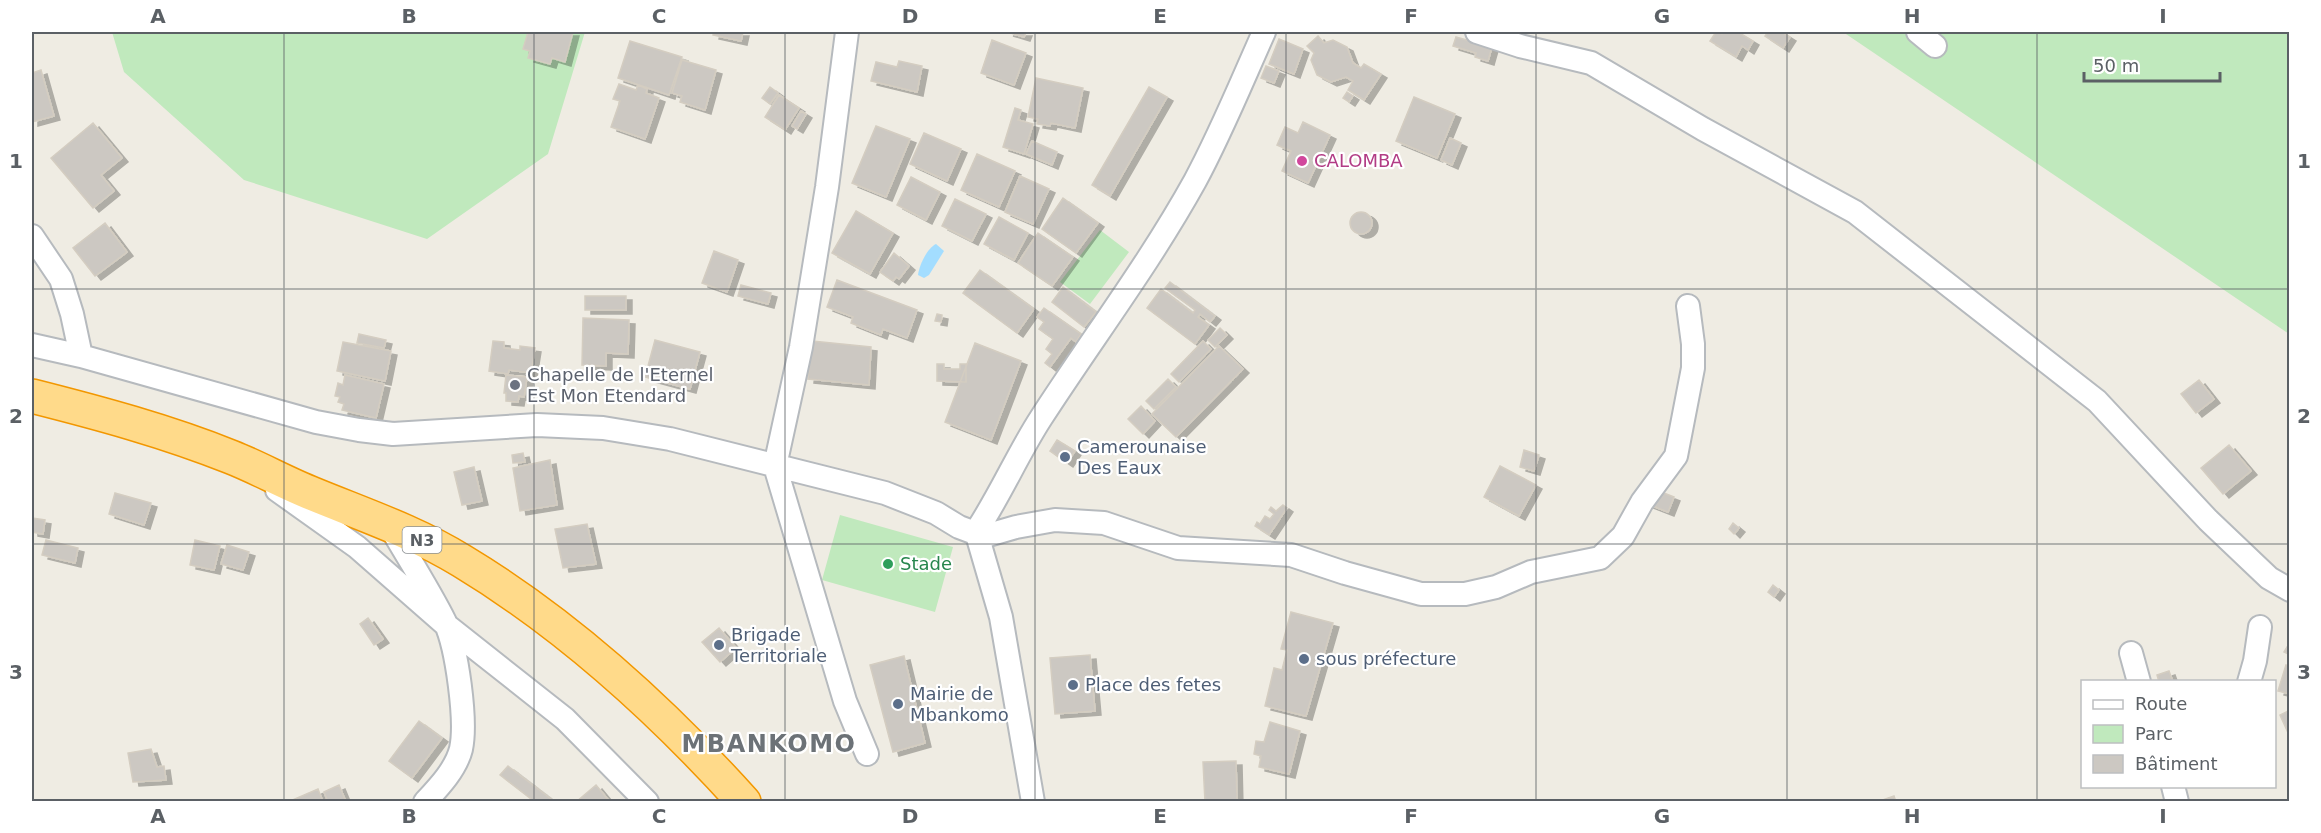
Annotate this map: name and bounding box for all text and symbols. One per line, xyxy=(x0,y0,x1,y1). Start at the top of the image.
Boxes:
text: A xyxy=(150,4,166,28)
text: B xyxy=(401,4,417,28)
text: C xyxy=(652,4,666,28)
text: D xyxy=(902,4,918,28)
text: E xyxy=(1153,4,1167,28)
text: F xyxy=(1404,4,1418,28)
text: G xyxy=(1654,4,1670,28)
text: H xyxy=(1904,4,1920,28)
text: I xyxy=(2159,4,2167,28)
scale bar xyxy=(2084,45,2220,83)
text: 50 m xyxy=(2093,55,2139,76)
text: 1 xyxy=(9,149,23,173)
text: 1 xyxy=(2297,149,2311,173)
place label: CALOMBA xyxy=(1314,150,1403,171)
marker: CALOMBA xyxy=(1295,154,1309,168)
place label: Chapelle de l'Eternel Est Mon Etendard xyxy=(527,364,714,406)
marker: Chapelle de l'Eternel Est Mon Etendard xyxy=(508,378,522,392)
text: 2 xyxy=(9,404,23,428)
text: 2 xyxy=(2297,404,2311,428)
place label: Camerounaise Des Eaux xyxy=(1077,436,1207,478)
marker: Camerounaise Des Eaux xyxy=(1058,450,1072,464)
road number: N3 xyxy=(402,527,442,553)
place label: Stade xyxy=(900,553,952,574)
marker: Stade xyxy=(881,557,895,571)
place label: Brigade Territoriale xyxy=(730,624,827,666)
marker: Brigade Territoriale xyxy=(712,638,726,652)
place label: sous préfecture xyxy=(1316,648,1456,669)
marker: sous préfecture xyxy=(1297,652,1311,666)
text: 3 xyxy=(9,660,23,684)
text: 3 xyxy=(2297,660,2311,684)
place label: Place des fetes xyxy=(1085,674,1221,695)
marker: Place des fetes xyxy=(1066,678,1080,692)
legend xyxy=(2081,680,2276,788)
place label: Mairie de Mbankomo xyxy=(910,683,1009,725)
text: Route xyxy=(2135,693,2187,714)
marker: Mairie de Mbankomo xyxy=(891,697,905,711)
text: Parc xyxy=(2135,723,2173,744)
district label: MBANKOMO xyxy=(681,730,857,758)
text: Bâtiment xyxy=(2135,753,2218,774)
text: A xyxy=(150,804,166,828)
text: B xyxy=(401,804,417,828)
text: C xyxy=(652,804,666,828)
text: D xyxy=(902,804,918,828)
text: E xyxy=(1153,804,1167,828)
text: F xyxy=(1404,804,1418,828)
text: G xyxy=(1654,804,1670,828)
text: H xyxy=(1904,804,1920,828)
text: I xyxy=(2159,804,2167,828)

